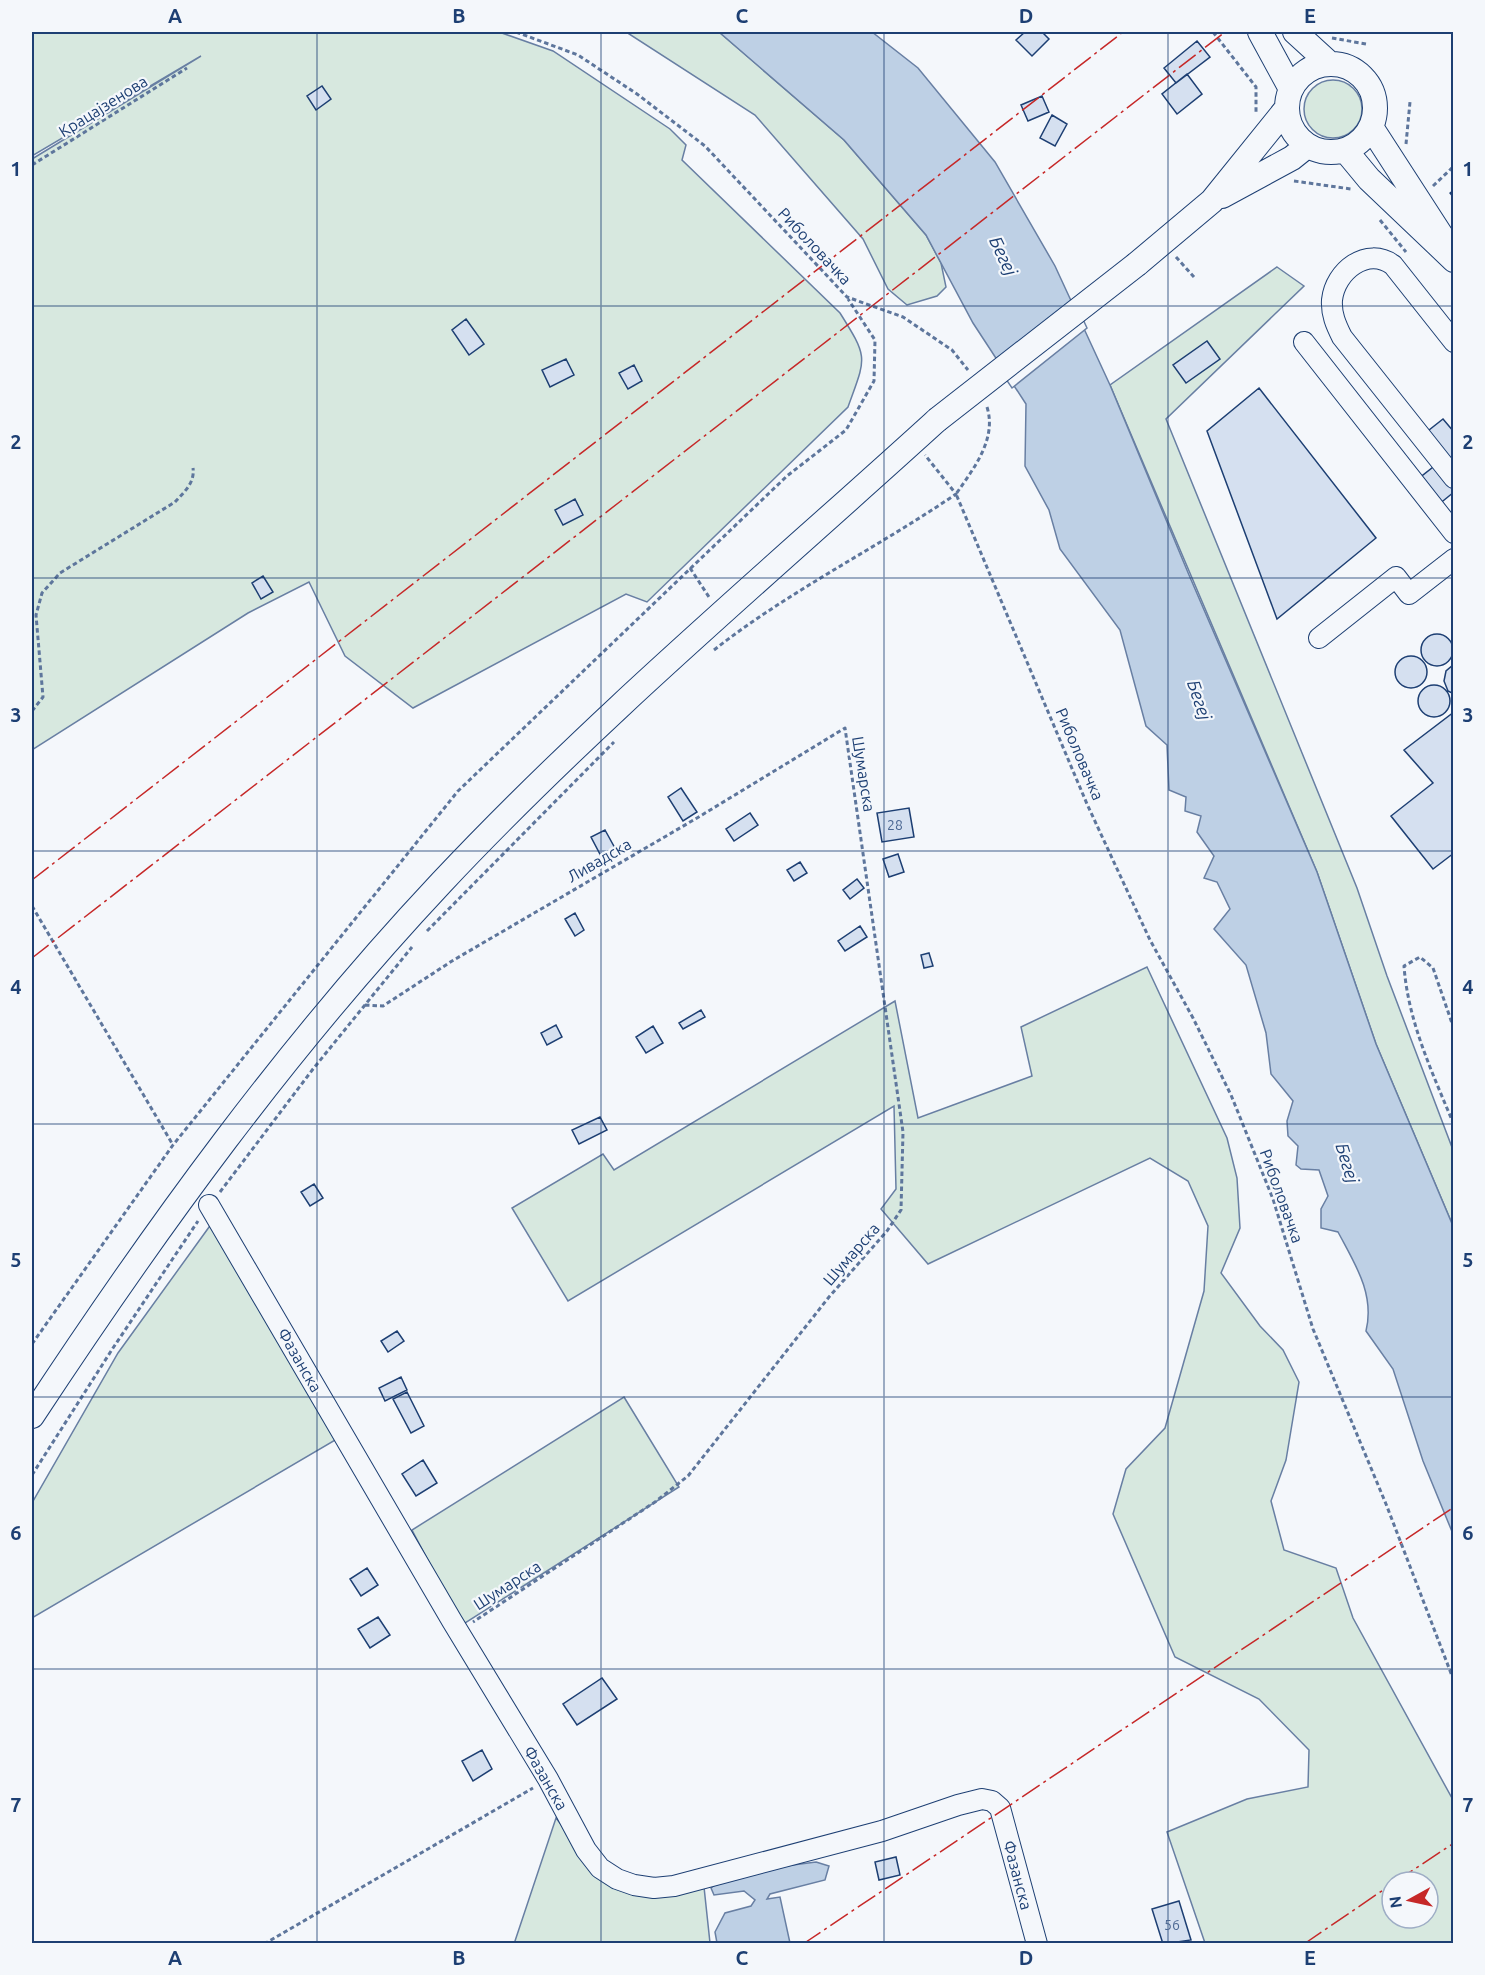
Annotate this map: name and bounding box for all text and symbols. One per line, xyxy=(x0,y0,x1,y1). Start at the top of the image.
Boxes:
text: A xyxy=(168,4,182,27)
text: B xyxy=(452,4,466,27)
text: C xyxy=(736,4,749,27)
text: D xyxy=(1019,4,1033,27)
text: E xyxy=(1304,4,1316,27)
street label: Крацајзенова xyxy=(55,72,151,140)
text: 1 xyxy=(10,157,22,180)
text: 1 xyxy=(1462,157,1474,180)
street label: Риболовачка xyxy=(775,204,855,288)
water label: Бегеј xyxy=(986,233,1022,280)
text: 2 xyxy=(10,430,22,453)
text: 2 xyxy=(1462,430,1474,453)
water label: Бегеј xyxy=(1184,677,1217,724)
text: 3 xyxy=(10,703,22,726)
text: 3 xyxy=(1462,703,1474,726)
street label: Риболовачка xyxy=(1052,705,1108,803)
street label: Шумарска xyxy=(849,735,879,813)
house number: 28 xyxy=(887,817,903,833)
street label: Ливадска xyxy=(564,834,634,886)
text: 4 xyxy=(10,975,22,998)
text: 4 xyxy=(1462,975,1474,998)
water label: Бегеј xyxy=(1332,1140,1364,1187)
street label: Риболовачка xyxy=(1257,1147,1307,1245)
street label: Шумарска xyxy=(819,1219,883,1289)
text: 5 xyxy=(10,1248,22,1271)
text: 5 xyxy=(1462,1248,1474,1271)
street label: Фазанска xyxy=(274,1325,326,1395)
text: 6 xyxy=(10,1521,22,1544)
text: 6 xyxy=(1462,1521,1474,1544)
street label: Шумарска xyxy=(470,1557,544,1613)
street label: Фазанска xyxy=(520,1743,572,1813)
text: 7 xyxy=(10,1793,22,1816)
text: 7 xyxy=(1462,1793,1474,1816)
street label: Фазанска xyxy=(1000,1838,1036,1912)
north arrow xyxy=(1380,1870,1440,1930)
text: N xyxy=(1385,1895,1405,1909)
house number: 56 xyxy=(1164,1917,1180,1933)
text: A xyxy=(168,1946,182,1969)
text: B xyxy=(452,1946,466,1969)
text: C xyxy=(736,1946,749,1969)
text: D xyxy=(1019,1946,1033,1969)
text: E xyxy=(1304,1946,1316,1969)

